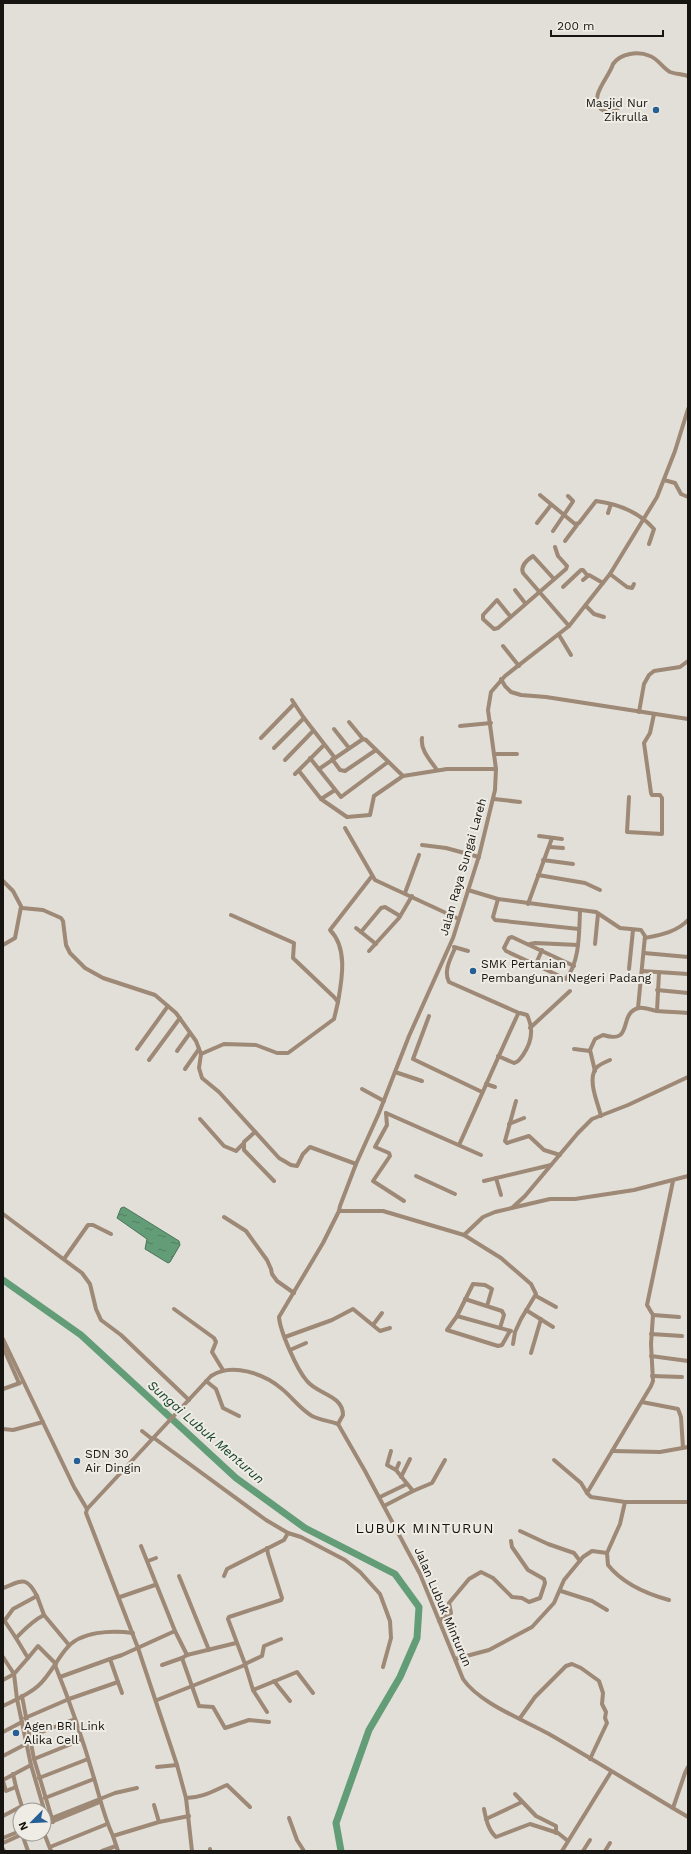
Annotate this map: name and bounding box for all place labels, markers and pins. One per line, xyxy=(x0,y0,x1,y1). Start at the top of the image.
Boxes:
place label: Masjid Nur Zikrulla xyxy=(586,96,648,124)
marker: Masjid Nur Zikrulla xyxy=(651,105,661,115)
place label: SMK Pertanian Pembangunan Negeri Padang xyxy=(481,957,652,985)
marker: SMK Pertanian Pembangunan Negeri Padang xyxy=(468,966,478,976)
place label: SDN 30 Air Dingin xyxy=(85,1447,141,1475)
marker: SDN 30 Air Dingin xyxy=(72,1456,82,1466)
place label: Agen BRI Link Alika Cell xyxy=(24,1719,105,1747)
marker: Agen BRI Link Alika Cell xyxy=(11,1728,21,1738)

